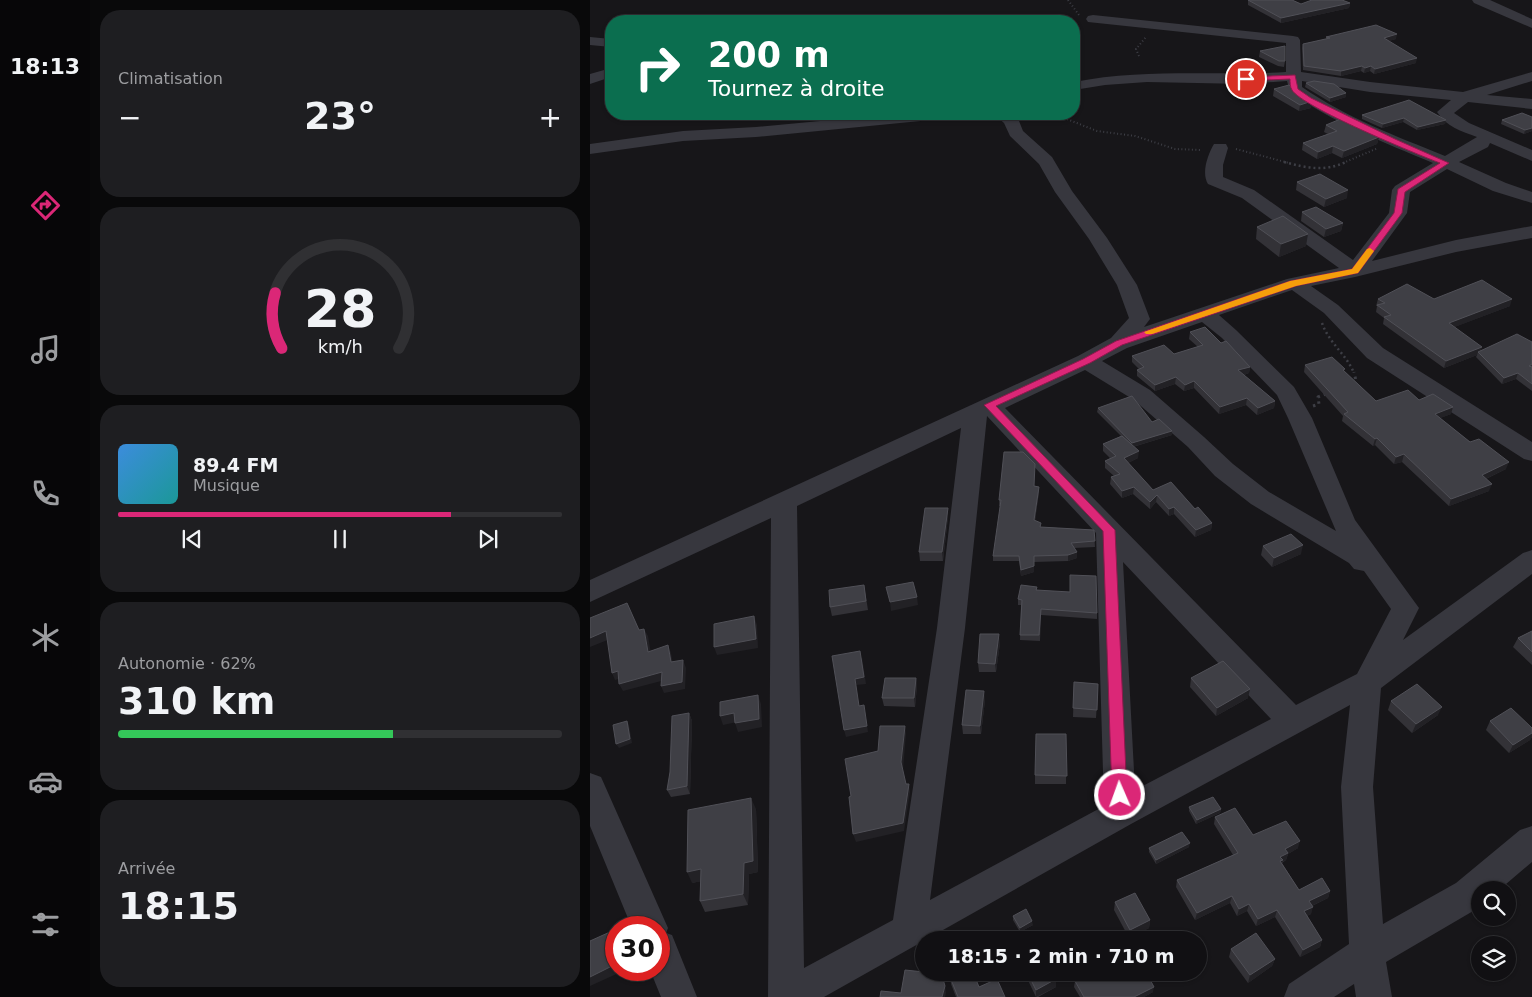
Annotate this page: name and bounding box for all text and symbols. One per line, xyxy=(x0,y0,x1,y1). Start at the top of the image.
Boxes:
icon: right xyxy=(625,35,690,100)
text: 200 m xyxy=(708,35,830,75)
text: 18:13 xyxy=(10,54,80,79)
pin xyxy=(1225,58,1267,100)
icon: arrive xyxy=(1232,65,1260,93)
text: Climatisation xyxy=(118,69,223,88)
text: Tournez à droite xyxy=(708,76,885,101)
text: 23° xyxy=(304,94,376,138)
text: − xyxy=(118,101,141,134)
text: + xyxy=(539,101,562,134)
icon: directions xyxy=(28,188,63,223)
text: 28 xyxy=(304,279,376,339)
icon: music xyxy=(28,332,63,367)
text: km/h xyxy=(317,336,363,357)
text: 89.4 FM xyxy=(193,454,278,476)
icon: phone xyxy=(28,476,63,511)
text: Musique xyxy=(193,476,260,495)
icon: previous xyxy=(178,525,206,553)
icon: pause xyxy=(326,525,354,553)
icon: next xyxy=(474,525,502,553)
icon: climate xyxy=(28,620,63,655)
text: Autonomie · 62% xyxy=(118,654,256,673)
text: 310 km xyxy=(118,679,275,723)
icon: car xyxy=(28,764,63,799)
position arrow xyxy=(1093,768,1145,820)
text: Arrivée xyxy=(118,859,175,878)
map controls xyxy=(1471,881,1516,981)
button: search xyxy=(1471,881,1516,926)
text: 18:15 xyxy=(118,884,239,928)
icon: filters xyxy=(28,907,63,942)
speed limit sign: 30 xyxy=(605,916,670,981)
button: layers xyxy=(1471,936,1516,981)
text: 18:15 · 2 min · 710 m xyxy=(947,945,1175,967)

